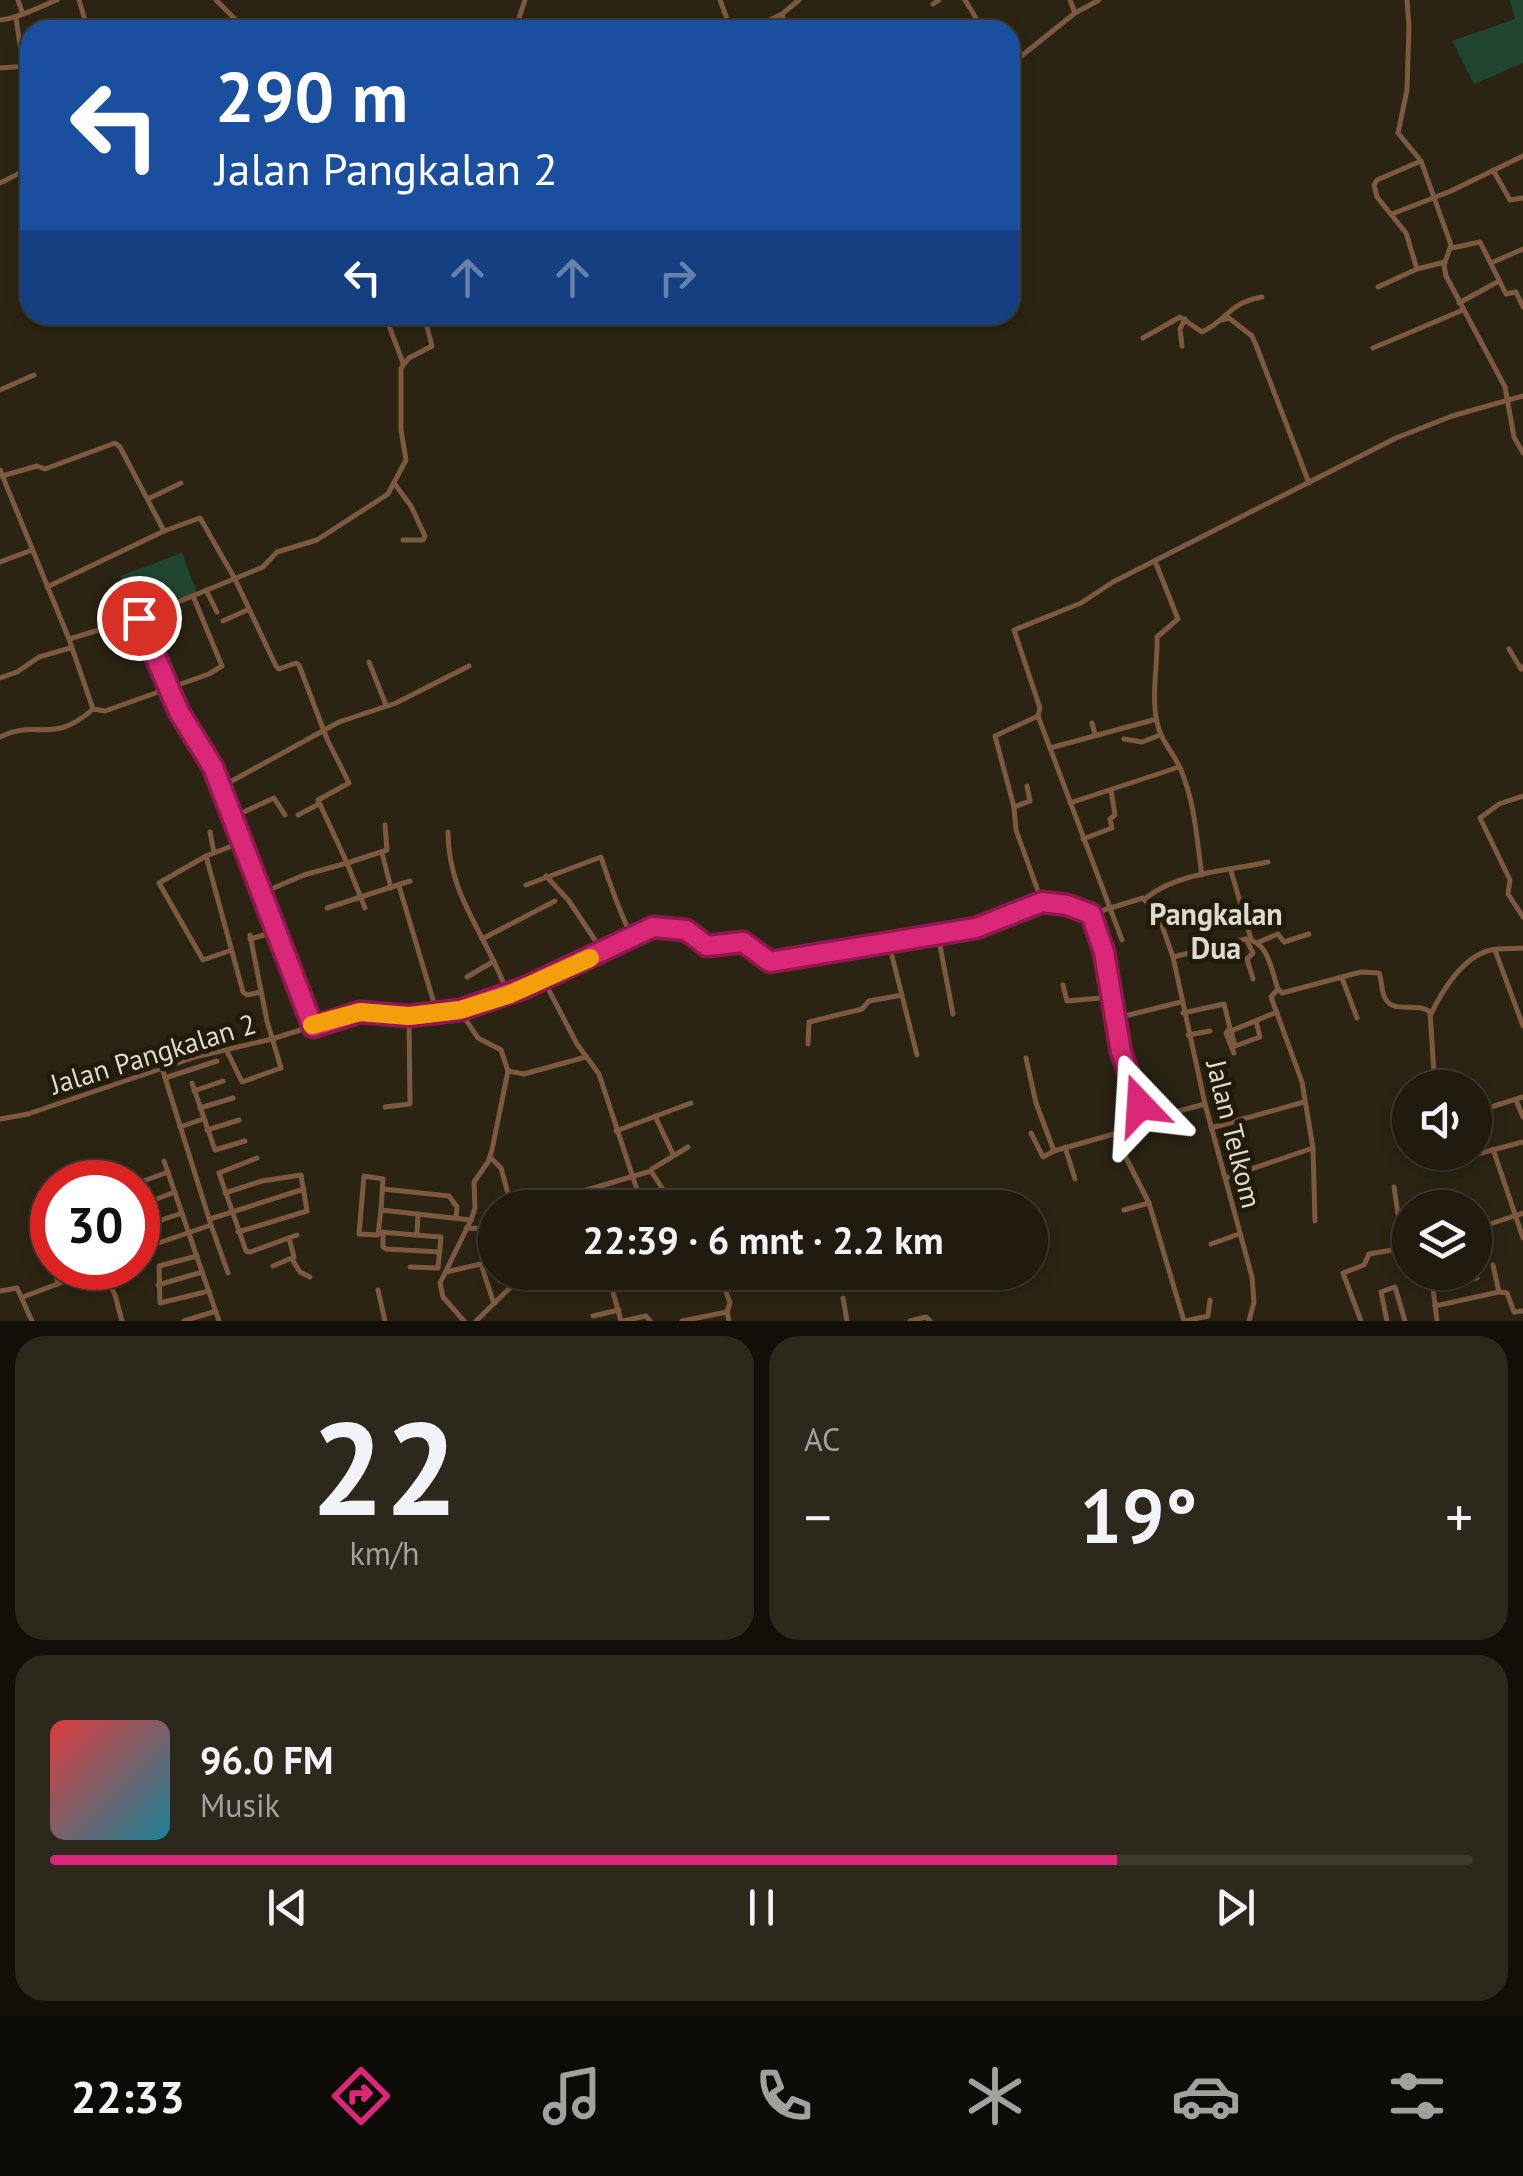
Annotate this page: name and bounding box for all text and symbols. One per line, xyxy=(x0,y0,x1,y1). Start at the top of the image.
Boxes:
text: 290 m xyxy=(215,51,408,141)
icon: left xyxy=(50,60,180,190)
text: Jalan Pangkalan 2 xyxy=(215,139,558,197)
icon: left xyxy=(335,250,390,305)
icon: ahead xyxy=(440,250,495,305)
icon: ahead xyxy=(545,250,600,305)
icon: right xyxy=(650,250,705,305)
pin xyxy=(97,576,182,661)
icon: arrive xyxy=(112,591,167,646)
district label: Pangkalan Dua xyxy=(1149,894,1283,967)
street label: Jalan Pangkalan 2 xyxy=(45,1005,260,1103)
position arrow xyxy=(1088,1053,1192,1157)
street label: Jalan Telkom xyxy=(1198,1055,1271,1212)
map controls xyxy=(1392,1070,1492,1290)
button: sound xyxy=(1392,1070,1492,1170)
speed limit sign: 30 xyxy=(30,1160,160,1290)
button: layers xyxy=(1392,1190,1492,1290)
text: 22:39 · 6 mnt · 2.2 km xyxy=(582,1215,944,1264)
text: 22 xyxy=(311,1383,458,1551)
text: AC xyxy=(804,1418,840,1460)
text: 19° xyxy=(1080,1467,1197,1564)
text: − xyxy=(804,1481,832,1552)
text: + xyxy=(1445,1481,1473,1552)
text: km/h xyxy=(349,1532,420,1574)
text: 96.0 FM xyxy=(200,1735,333,1784)
text: Musik xyxy=(200,1784,280,1826)
icon: previous xyxy=(260,1880,315,1935)
icon: pause xyxy=(734,1880,789,1935)
icon: next xyxy=(1208,1880,1263,1935)
icon: directions xyxy=(326,2061,396,2131)
icon: music xyxy=(537,2061,607,2131)
icon: phone xyxy=(749,2061,819,2131)
icon: climate xyxy=(960,2061,1030,2131)
icon: car xyxy=(1171,2061,1241,2131)
icon: filters xyxy=(1382,2061,1452,2131)
text: 22:33 xyxy=(71,2067,185,2125)

